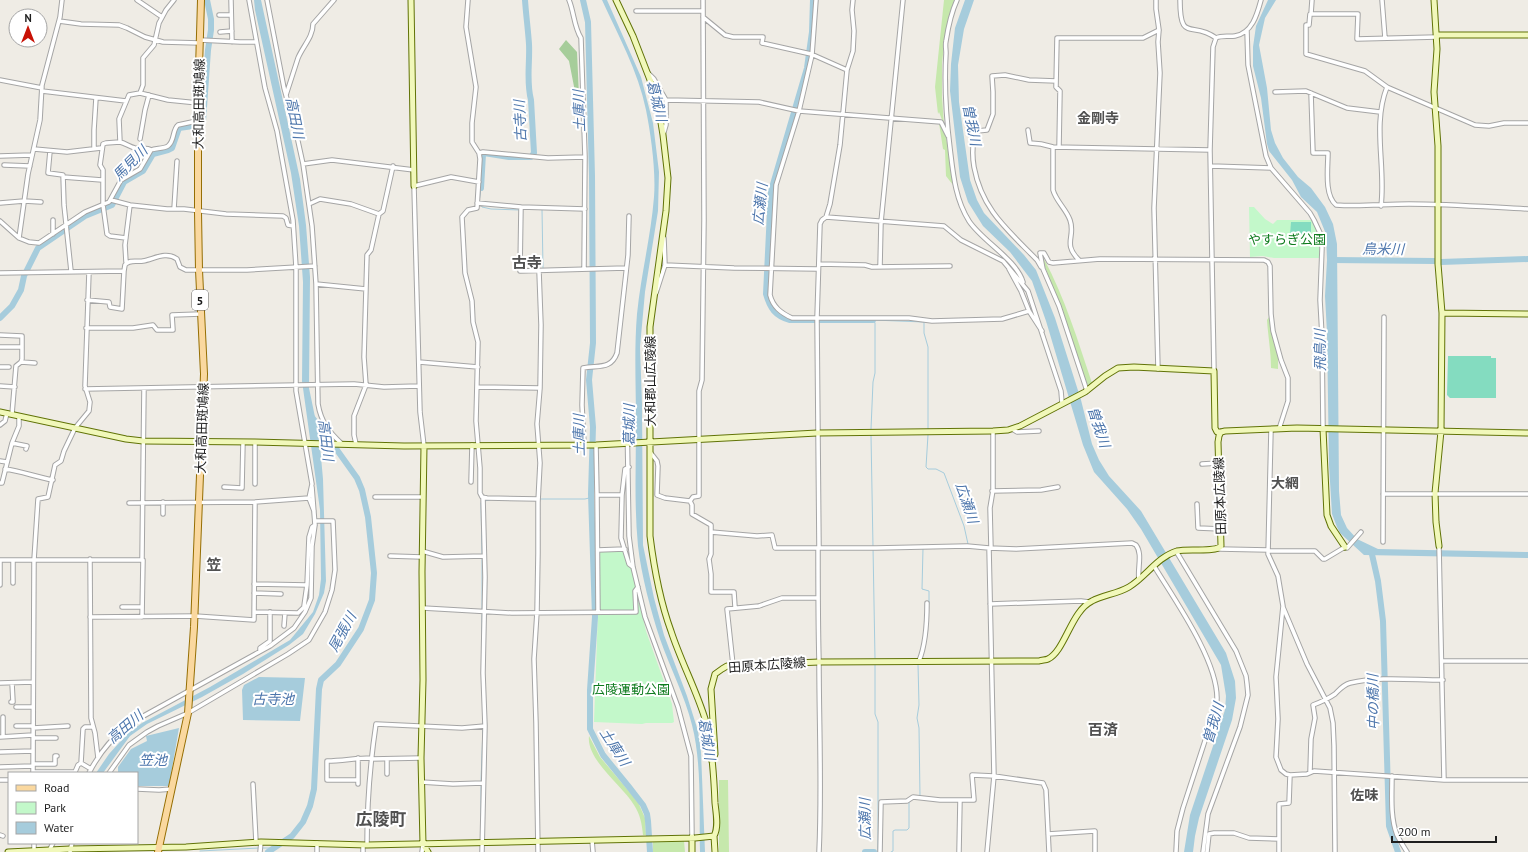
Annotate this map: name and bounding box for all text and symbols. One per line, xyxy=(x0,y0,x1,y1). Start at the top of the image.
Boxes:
north arrow xyxy=(8,8,48,48)
text: N xyxy=(24,11,32,25)
street label: 大和高田斑鳩線 xyxy=(190,58,208,150)
water label: 葛城川 xyxy=(643,78,671,125)
water label: 土庫川 xyxy=(569,88,589,132)
water label: 高田川 xyxy=(282,96,308,142)
water label: 古寺川 xyxy=(510,98,530,142)
water label: 曽我川 xyxy=(959,103,985,149)
district label: 金剛寺 xyxy=(1077,109,1119,127)
water label: 馬見川 xyxy=(109,140,153,184)
water label: 広瀬川 xyxy=(749,180,771,226)
park label: やすらぎ公園 xyxy=(1248,231,1326,248)
water label: 烏米川 xyxy=(1362,240,1406,258)
district label: 古寺 xyxy=(512,253,542,272)
road number: 5 xyxy=(192,290,208,310)
water label: 飛鳥川 xyxy=(1311,327,1329,371)
street label: 大和郡山広陵線 xyxy=(642,335,659,427)
street label: 大和高田斑鳩線 xyxy=(192,382,212,474)
water label: 葛城川 xyxy=(620,402,638,446)
water label: 曽我川 xyxy=(1084,404,1115,452)
water label: 土庫川 xyxy=(570,412,588,456)
water label: 高田川 xyxy=(315,418,338,464)
street label: 田原本広陵線 xyxy=(1210,457,1230,535)
district label: 大網 xyxy=(1271,474,1299,492)
water label: 広瀬川 xyxy=(952,480,983,528)
district label: 笠 xyxy=(206,555,222,574)
water label: 尾張川 xyxy=(324,608,361,655)
street label: 田原本広陵線 xyxy=(727,654,807,676)
water label: 中の橋川 xyxy=(1363,672,1382,730)
park label: 広陵運動公園 xyxy=(592,681,670,698)
water label: 古寺池 xyxy=(252,690,296,708)
water label: 曽我川 xyxy=(1199,698,1228,746)
water label: 高田川 xyxy=(103,705,148,747)
water label: 葛城川 xyxy=(695,717,719,763)
district label: 百済 xyxy=(1088,720,1118,739)
water label: 土庫川 xyxy=(596,724,635,771)
water label: 笠池 xyxy=(139,751,169,769)
legend xyxy=(8,772,138,844)
text: Road xyxy=(44,780,69,795)
district label: 佐味 xyxy=(1350,786,1379,804)
water label: 広瀬川 xyxy=(856,796,874,840)
text: Park xyxy=(44,800,66,815)
district label: 広陵町 xyxy=(356,808,407,830)
scale bar xyxy=(1392,818,1496,844)
text: Water xyxy=(44,820,74,835)
text: 200 m xyxy=(1398,824,1431,839)

